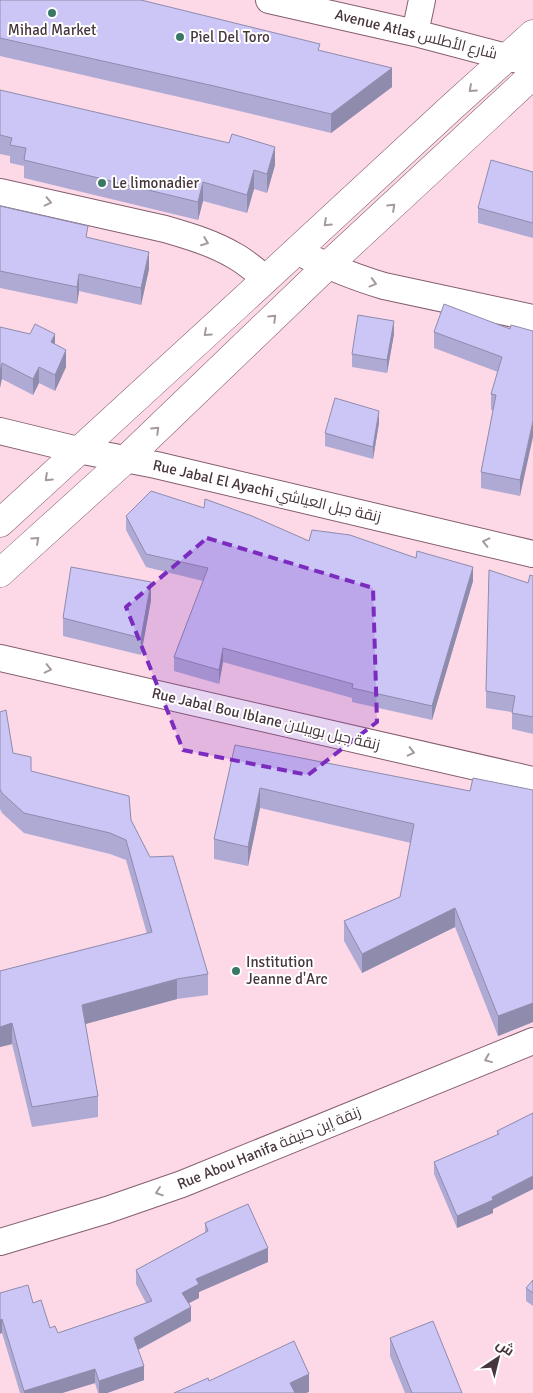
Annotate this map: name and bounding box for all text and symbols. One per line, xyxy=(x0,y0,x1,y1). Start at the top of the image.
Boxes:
street label: Avenue Atlas شارع الأطلس xyxy=(332,5,499,65)
marker: Mihad Market xyxy=(46,7,58,19)
place label: Mihad Market xyxy=(8,21,96,39)
place label: Piel Del Toro xyxy=(190,28,270,46)
marker: Piel Del Toro xyxy=(174,31,186,43)
one-way arrow xyxy=(468,83,477,92)
place label: Le limonadier xyxy=(112,174,200,192)
marker: Le limonadier xyxy=(96,177,108,189)
one-way arrow xyxy=(43,196,52,207)
one-way arrow xyxy=(386,203,395,212)
one-way arrow xyxy=(323,217,332,226)
one-way arrow xyxy=(200,235,209,246)
one-way arrow xyxy=(368,277,376,287)
one-way arrow xyxy=(268,315,277,324)
one-way arrow xyxy=(203,327,212,336)
one-way arrow xyxy=(150,427,159,436)
street label: Rue Jabal El Ayachi زنقة جبل العياشي xyxy=(150,456,383,529)
one-way arrow xyxy=(45,472,54,481)
one-way arrow xyxy=(31,537,40,546)
one-way arrow xyxy=(481,537,490,548)
one-way arrow xyxy=(43,663,52,674)
street label: Rue Jabal Bou Iblane زنقة جبل بويبلان xyxy=(150,684,382,755)
one-way arrow xyxy=(406,746,415,757)
place label: Institution Jeanne d'Arc xyxy=(246,953,328,988)
marker: Institution Jeanne d'Arc xyxy=(230,965,242,977)
one-way arrow xyxy=(484,1053,493,1064)
street label: Rue Abou Hanifa زنقة اٍبن حنيفة xyxy=(174,1103,364,1194)
one-way arrow xyxy=(155,1186,163,1196)
north arrow xyxy=(473,1333,523,1383)
text: ش xyxy=(493,1336,517,1360)

